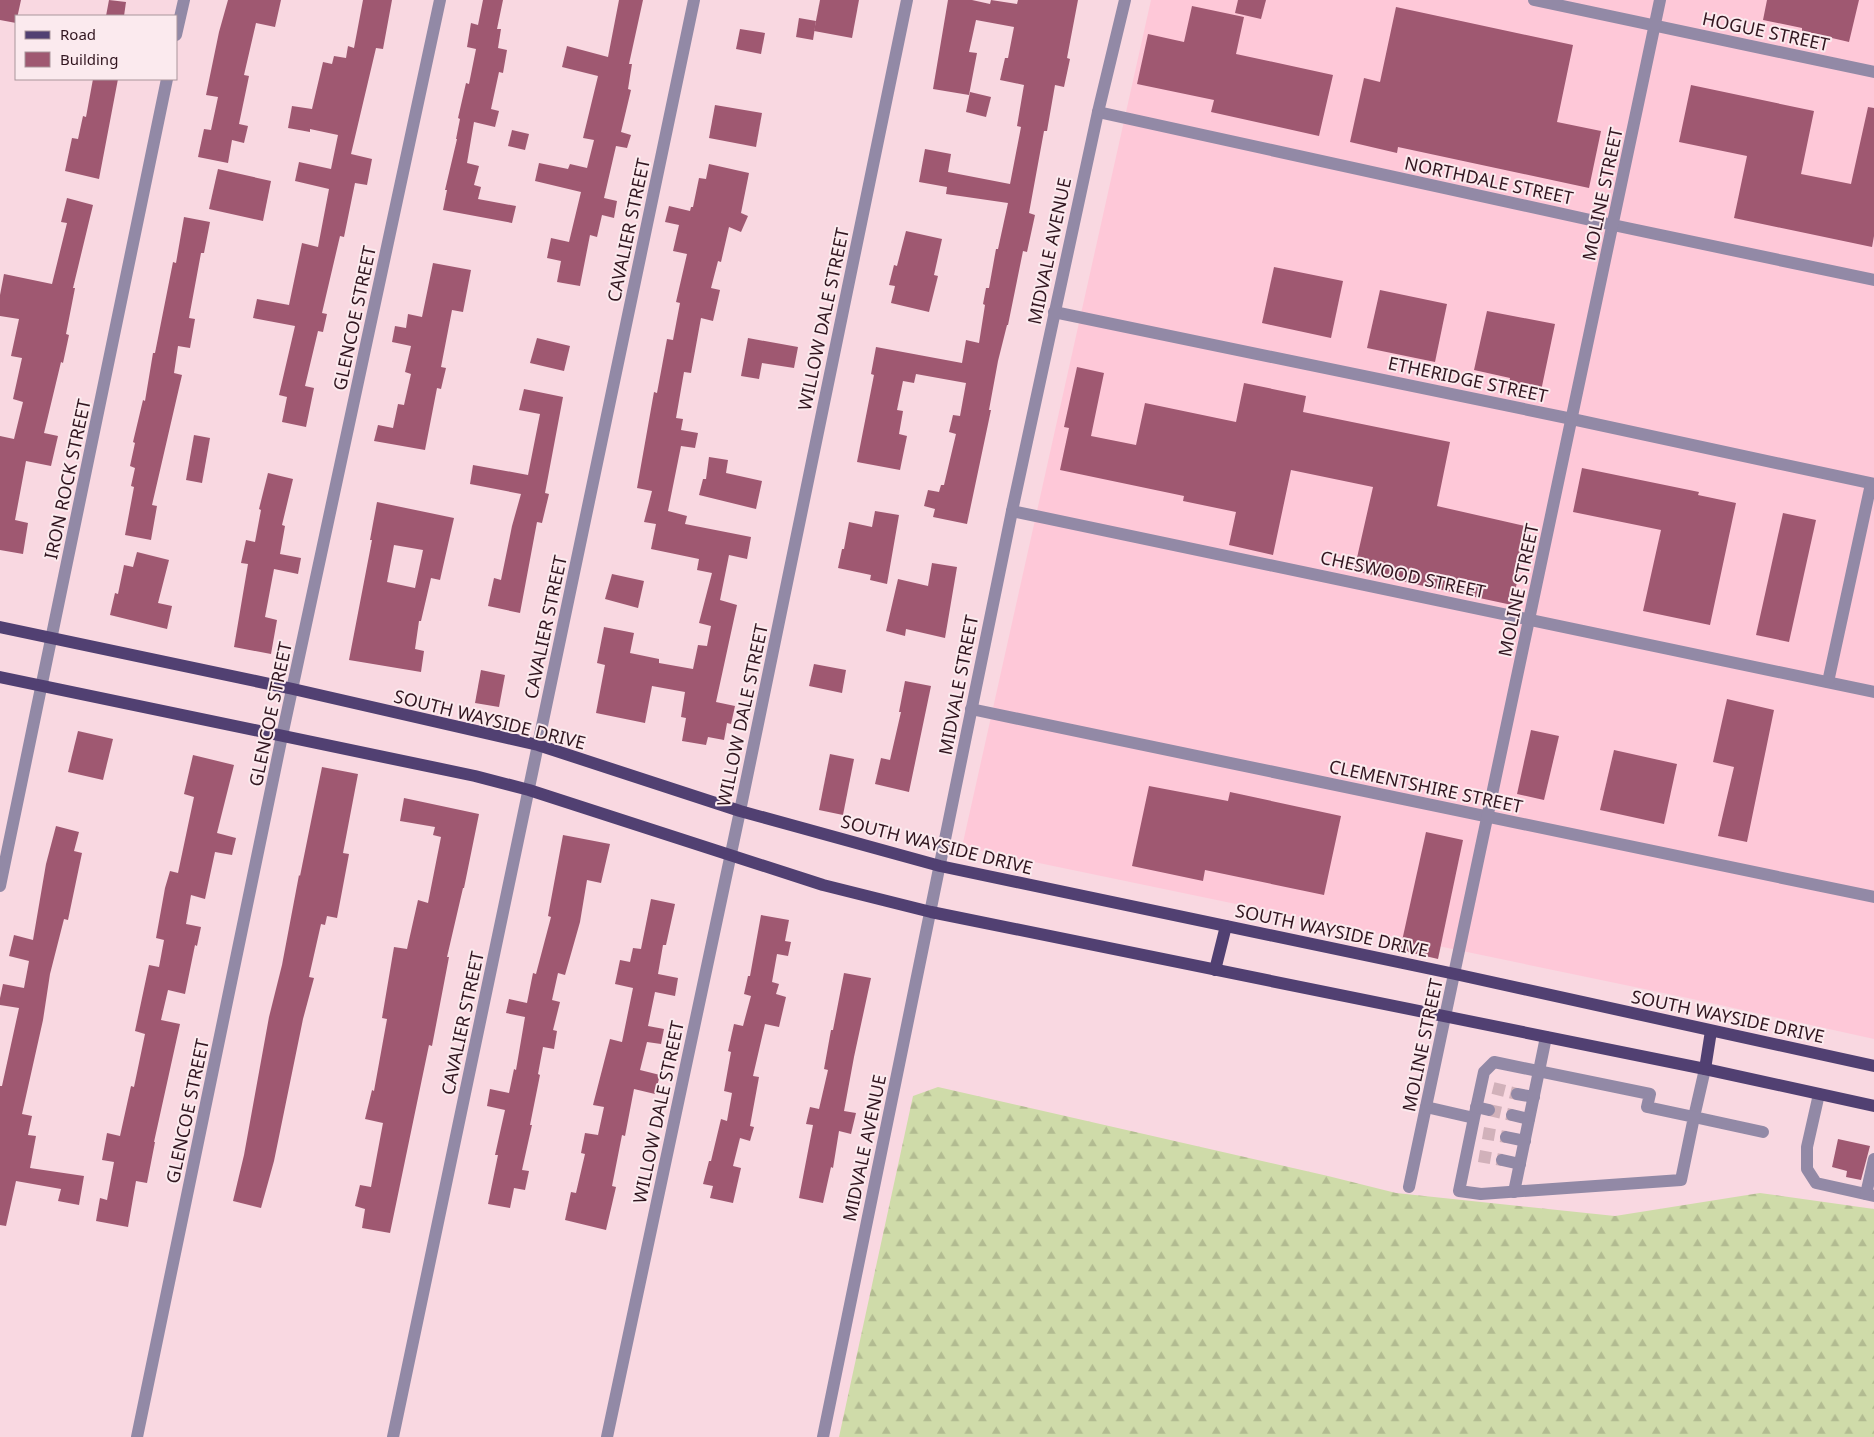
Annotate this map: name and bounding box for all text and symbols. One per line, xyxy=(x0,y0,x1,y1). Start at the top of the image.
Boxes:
street label: HOGUE STREET xyxy=(1700,6,1832,56)
legend xyxy=(15,15,178,80)
text: Road xyxy=(60,24,96,44)
text: Building xyxy=(60,49,118,69)
street label: MOLINE STREET xyxy=(1576,125,1628,263)
street label: NORTHDALE STREET xyxy=(1402,150,1576,210)
street label: CAVALIER STREET xyxy=(601,156,655,304)
street label: MIDVALE AVENUE xyxy=(1022,175,1076,327)
street label: WILLOW DALE STREET xyxy=(792,225,854,413)
street label: GLENCOE STREET xyxy=(327,244,381,392)
street label: ETHERIDGE STREET xyxy=(1386,350,1550,408)
street label: IRON ROCK STREET xyxy=(38,397,96,561)
street label: MOLINE STREET xyxy=(1492,521,1544,659)
street label: CHESWOOD STREET xyxy=(1318,545,1488,603)
street label: CAVALIER STREET xyxy=(518,553,572,701)
street label: MIDVALE STREET xyxy=(933,613,983,757)
street label: WILLOW DALE STREET xyxy=(711,621,773,809)
street label: GLENCOE STREET xyxy=(243,640,297,788)
street label: SOUTH WAYSIDE DRIVE xyxy=(392,684,588,754)
street label: CLEMENTSHIRE STREET xyxy=(1327,754,1525,818)
street label: SOUTH WAYSIDE DRIVE xyxy=(839,809,1035,879)
street label: SOUTH WAYSIDE DRIVE xyxy=(1233,898,1431,962)
street label: CAVALIER STREET xyxy=(435,949,489,1097)
street label: MOLINE STREET xyxy=(1396,976,1448,1114)
street label: SOUTH WAYSIDE DRIVE xyxy=(1629,984,1827,1048)
street label: WILLOW DALE STREET xyxy=(627,1018,689,1206)
street label: GLENCOE STREET xyxy=(160,1037,214,1185)
street label: MIDVALE AVENUE xyxy=(837,1072,891,1224)

